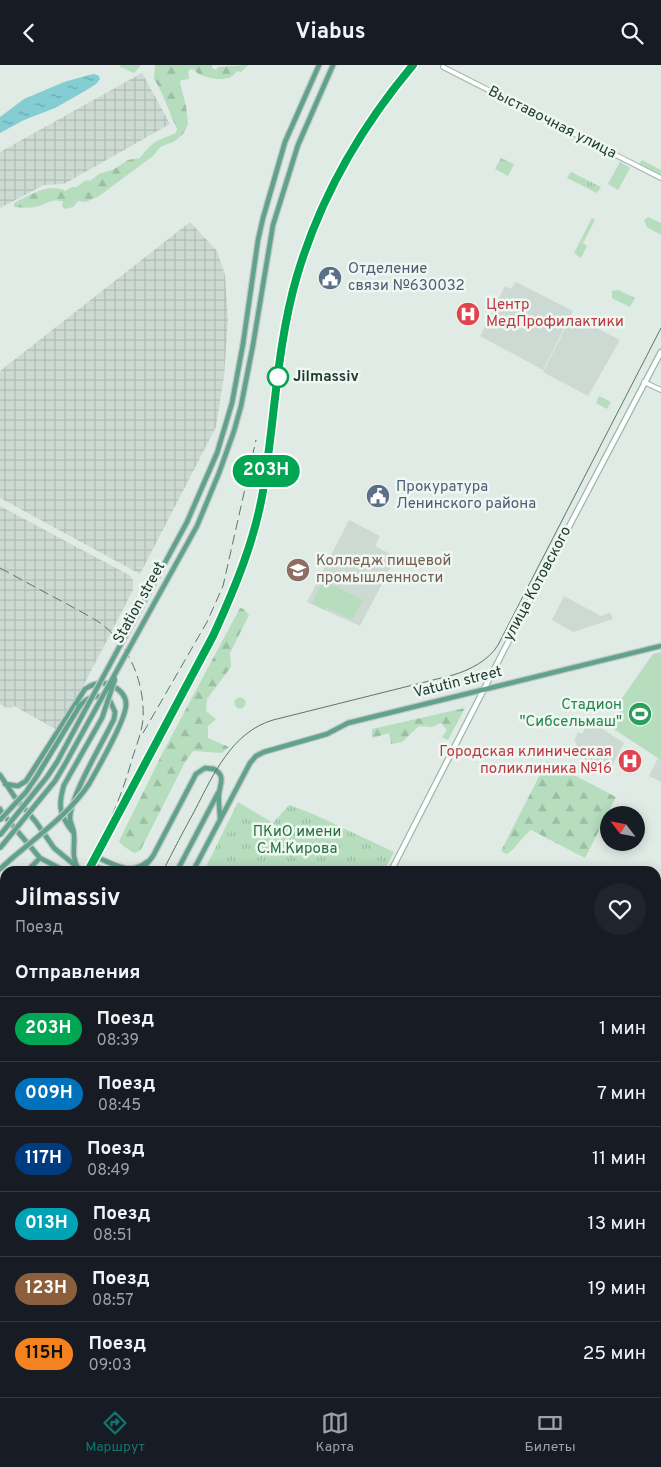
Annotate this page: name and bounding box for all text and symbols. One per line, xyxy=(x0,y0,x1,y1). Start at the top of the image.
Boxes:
icon: back xyxy=(15,19,43,47)
text: Viabus xyxy=(295,19,366,46)
icon: search xyxy=(618,19,646,47)
street label: Выставочная улица xyxy=(485,82,619,164)
place label: Отделение связи №630032 xyxy=(348,260,465,296)
public building icon: Отделение связи №630032 xyxy=(317,265,343,291)
place label: Центр МедПрофилактики xyxy=(486,296,624,332)
hospital icon: Центр МедПрофилактики xyxy=(455,301,481,327)
marker: Jilmassiv xyxy=(267,366,289,388)
place label: Jilmassiv xyxy=(293,368,359,387)
line badge: 203Н xyxy=(231,455,301,487)
text: 203Н xyxy=(243,459,289,482)
place label: Прокуратура Ленинского района xyxy=(396,478,536,514)
public building icon: Прокуратура Ленинского района xyxy=(365,483,391,509)
street label: улица Котовского xyxy=(500,523,576,645)
place label: Колледж пищевой промышленности xyxy=(316,552,451,588)
school or university icon: Колледж пищевой промышленности xyxy=(285,557,311,583)
street label: Station street xyxy=(110,559,170,647)
street label: Vatutin street xyxy=(412,663,504,703)
place label: Стадион "Сибсельмаш" xyxy=(519,696,622,732)
sports icon: Стадион "Сибсельмаш" xyxy=(627,701,653,727)
place label: Городская клиническая поликлиника №16 xyxy=(439,743,612,779)
hospital icon: Городская клиническая поликлиника №16 xyxy=(617,748,643,774)
north arrow xyxy=(600,806,645,851)
map controls xyxy=(600,806,645,851)
park label: ПКиО имени С.М.Кирова xyxy=(253,823,341,859)
button: heart xyxy=(594,883,646,935)
text: Jilmassiv xyxy=(15,884,120,914)
text: Поезд xyxy=(15,918,63,938)
text: Отправления xyxy=(15,961,141,985)
text: Поезд xyxy=(97,1007,154,1031)
text: 203Н xyxy=(25,1017,72,1040)
text: 1 мин xyxy=(599,1017,646,1041)
text: 08:39 xyxy=(97,1031,139,1051)
text: Поезд xyxy=(98,1072,155,1096)
text: 009Н xyxy=(25,1082,73,1105)
text: 7 мин xyxy=(597,1082,646,1106)
text: 08:45 xyxy=(98,1096,141,1116)
text: Поезд xyxy=(87,1137,145,1161)
text: 117Н xyxy=(25,1147,62,1170)
text: 11 мин xyxy=(592,1147,646,1171)
text: 08:49 xyxy=(87,1161,130,1181)
text: Поезд xyxy=(93,1202,150,1226)
text: 013Н xyxy=(25,1212,68,1235)
text: 13 мин xyxy=(588,1212,646,1236)
text: 08:51 xyxy=(93,1226,132,1246)
text: Поезд xyxy=(92,1267,150,1291)
text: 123Н xyxy=(25,1277,67,1300)
text: 19 мин xyxy=(588,1277,646,1301)
text: 08:57 xyxy=(92,1291,134,1311)
text: Поезд xyxy=(88,1332,146,1356)
text: 115Н xyxy=(25,1342,63,1365)
text: 25 мин xyxy=(583,1342,646,1366)
text: 09:03 xyxy=(88,1356,132,1376)
tab: Маршрут xyxy=(85,1409,145,1456)
tab: Карта xyxy=(316,1409,354,1456)
tab: Билеты xyxy=(525,1409,576,1456)

